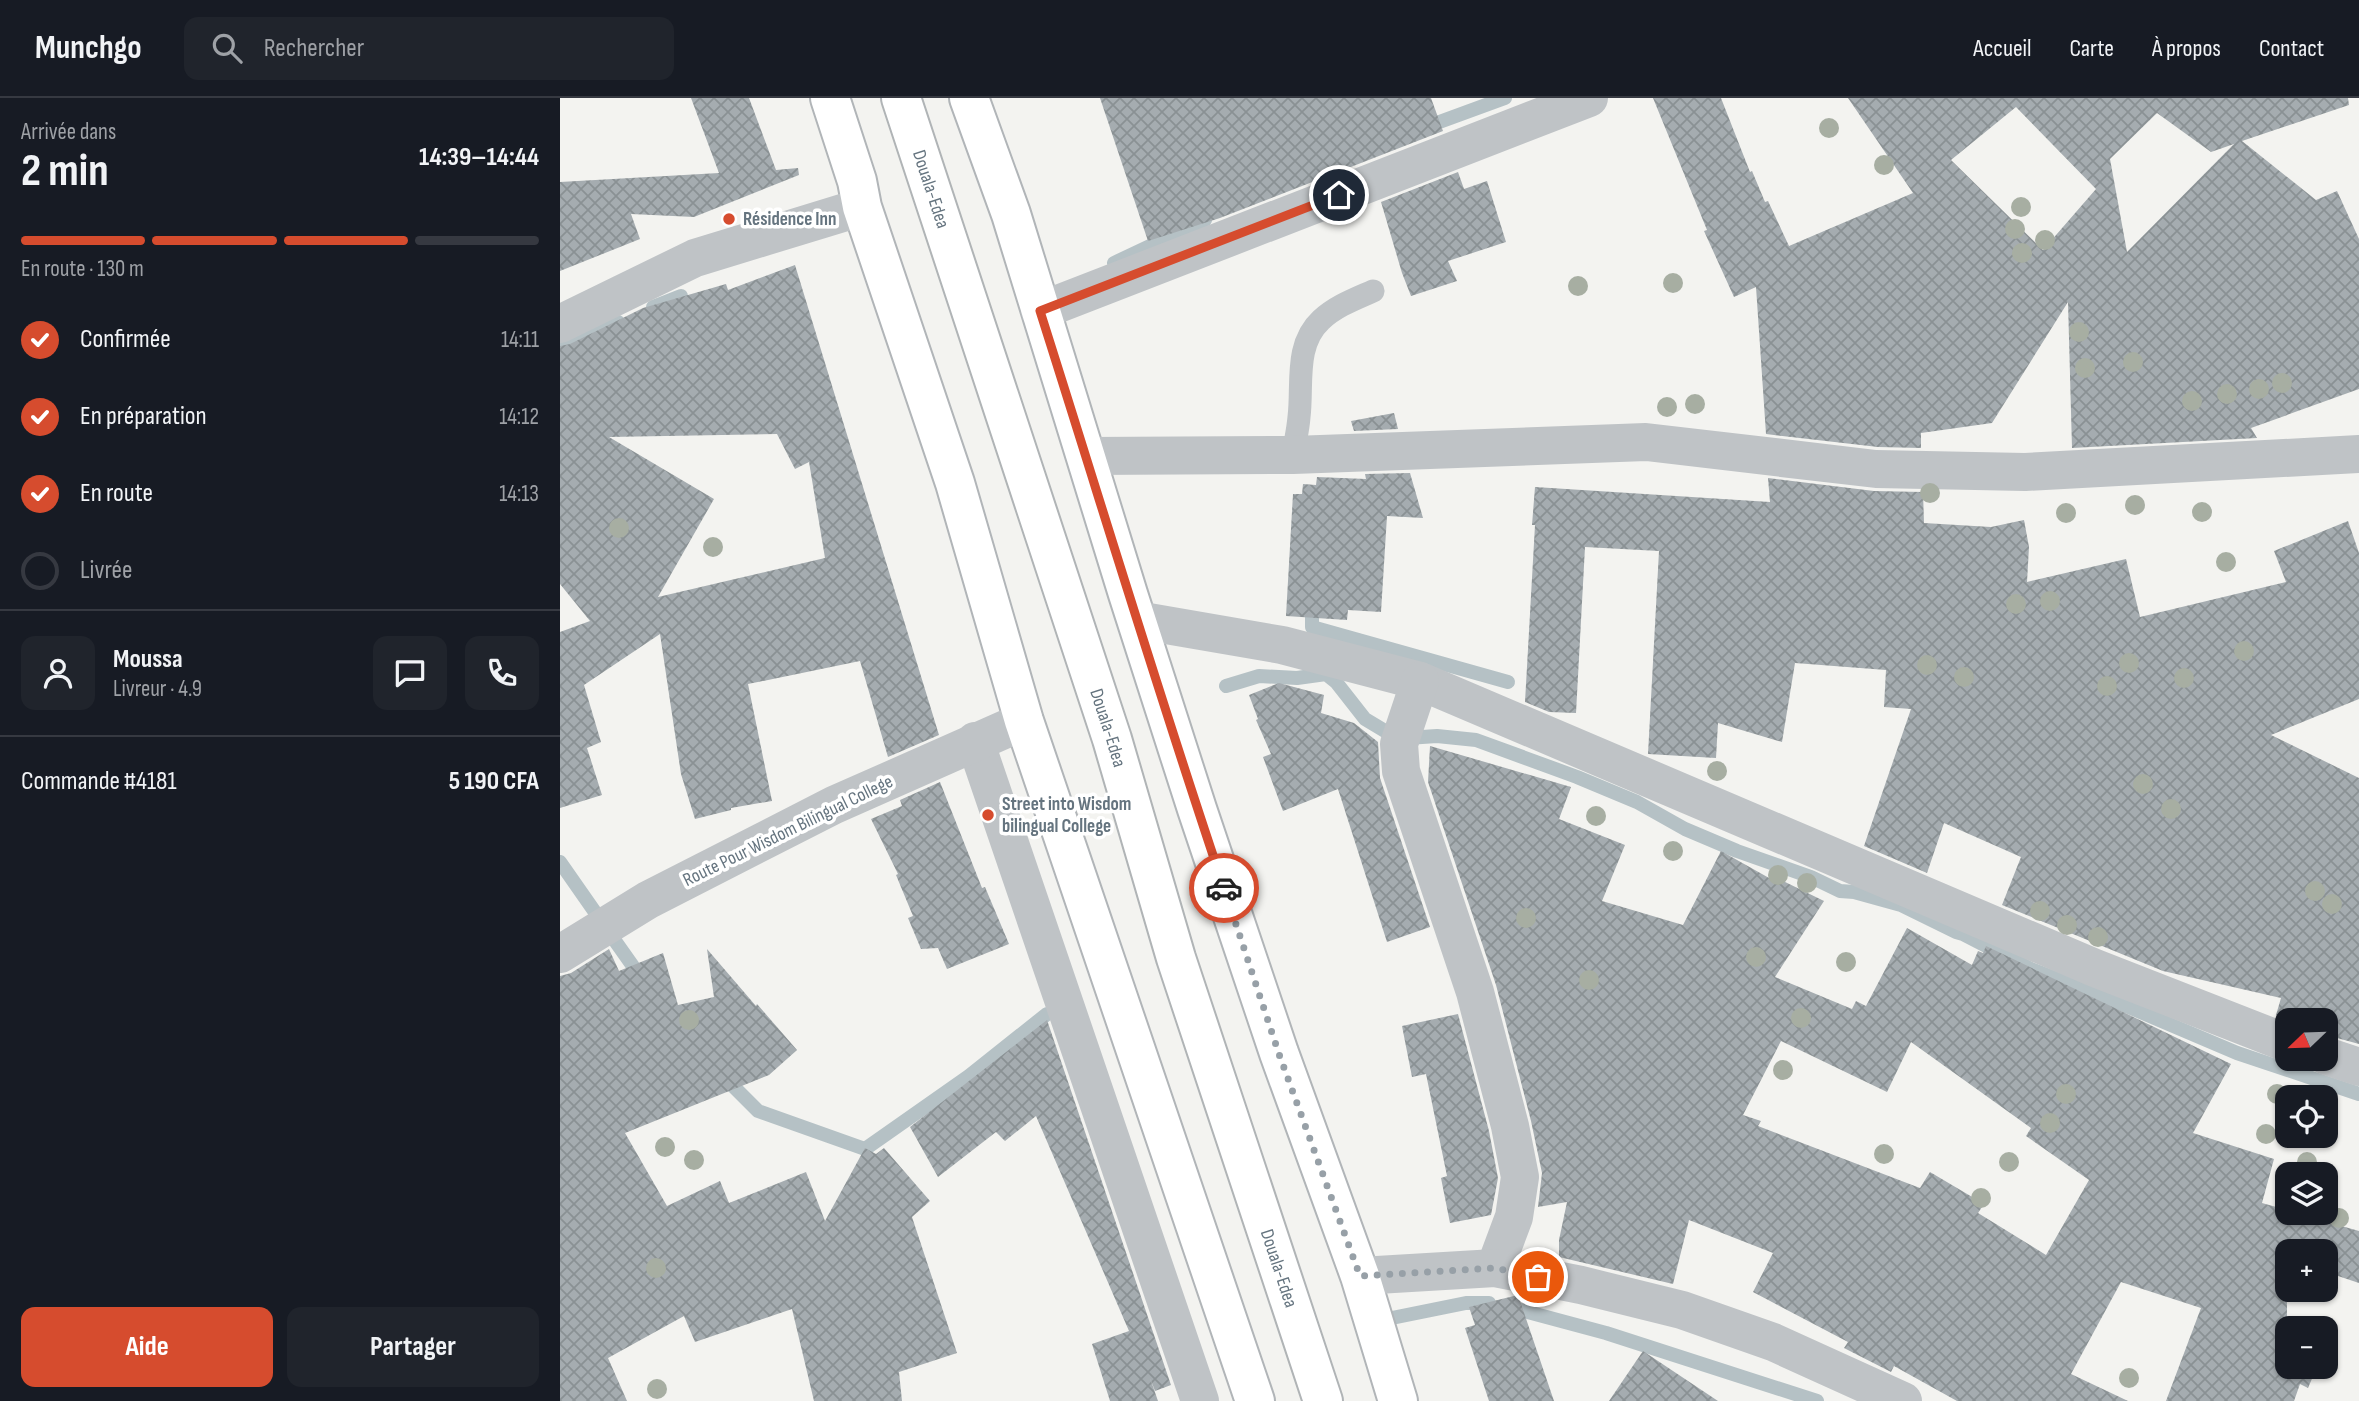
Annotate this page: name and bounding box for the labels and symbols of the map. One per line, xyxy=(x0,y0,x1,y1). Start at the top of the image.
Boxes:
street label: Douala-Edea xyxy=(907,147,955,231)
pin xyxy=(1309,165,1369,225)
place label: Résidence Inn xyxy=(743,208,836,231)
marker: Résidence Inn xyxy=(721,211,737,227)
street label: Douala-Edea xyxy=(1085,686,1131,770)
street label: Route Pour Wisdom Bilingual College xyxy=(679,770,897,892)
place label: Street into Wisdom bilingual College xyxy=(1002,793,1131,838)
marker: Street into Wisdom bilingual College xyxy=(980,807,996,823)
courier xyxy=(1189,853,1259,923)
north arrow xyxy=(2275,1008,2338,1071)
street label: Douala-Edea xyxy=(1255,1226,1303,1310)
pin xyxy=(1508,1247,1568,1307)

